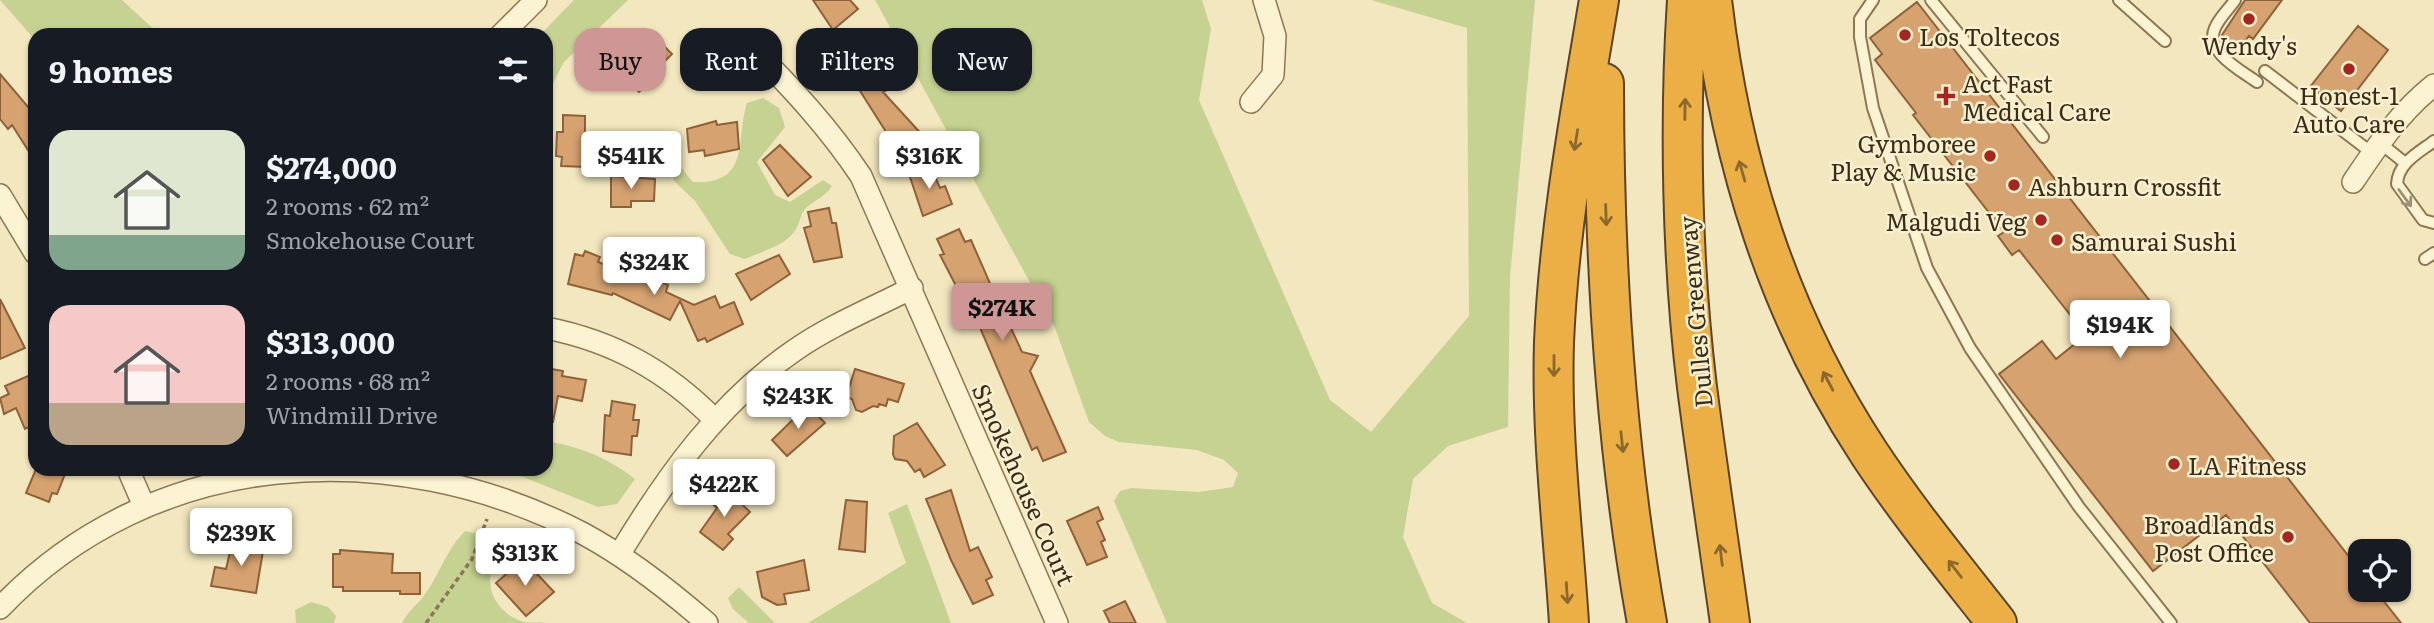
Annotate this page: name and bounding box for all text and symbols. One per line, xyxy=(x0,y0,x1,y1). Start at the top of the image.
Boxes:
marker: Wendy's xyxy=(2241,11,2257,27)
place label: Los Toltecos xyxy=(1919,18,2060,53)
marker: Los Toltecos xyxy=(1897,27,1913,43)
place label: Wendy's xyxy=(2201,27,2297,62)
chip: Buy xyxy=(574,28,666,91)
chip: Rent xyxy=(680,28,782,91)
chip: Filters xyxy=(796,28,918,91)
chip: New xyxy=(932,28,1032,91)
text: 9 homes xyxy=(49,48,173,92)
icon: filters xyxy=(494,51,532,89)
marker: Honest-1 Auto Care xyxy=(2341,61,2357,77)
place label: Act Fast Medical Care xyxy=(1962,65,2111,128)
place label: Honest-1 Auto Care xyxy=(2293,77,2405,140)
marker: Act Fast Medical Care xyxy=(1936,86,1956,106)
one-way arrow xyxy=(1678,98,1692,121)
place label: Gymboree Play & Music xyxy=(1830,125,1976,188)
one-way arrow xyxy=(1569,128,1582,151)
pin: $541K xyxy=(582,132,680,191)
pin: $316K xyxy=(880,132,978,191)
text: $541K xyxy=(597,137,665,171)
text: $316K xyxy=(895,137,963,171)
text: $274,000 xyxy=(266,144,397,188)
marker: Gymboree Play & Music xyxy=(1982,148,1998,164)
icon: home xyxy=(105,158,189,242)
one-way arrow xyxy=(1735,160,1748,183)
place label: Ashburn Crossfit xyxy=(2028,168,2222,203)
marker: Ashburn Crossfit xyxy=(2006,177,2022,193)
text: 2 rooms · 62 m² xyxy=(266,188,429,222)
one-way arrow xyxy=(2398,188,2413,207)
one-way arrow xyxy=(1599,203,1612,226)
place label: Malgudi Veg xyxy=(1885,203,2028,238)
marker: Malgudi Veg xyxy=(2033,212,2049,228)
street label: Dulles Greenway xyxy=(1668,215,1720,409)
text: Smokehouse Court xyxy=(266,222,475,256)
place label: Samurai Sushi xyxy=(2071,223,2237,258)
marker: Samurai Sushi xyxy=(2049,232,2065,248)
pin: $324K xyxy=(605,238,703,297)
text: $324K xyxy=(619,243,689,277)
pin: $274K xyxy=(953,284,1051,343)
text: $274K xyxy=(968,289,1036,323)
pin: $194K xyxy=(2071,300,2169,360)
text: $194K xyxy=(2086,306,2154,340)
text: $313,000 xyxy=(266,319,395,363)
icon: home xyxy=(105,333,189,417)
one-way arrow xyxy=(1547,354,1561,377)
text: 2 rooms · 68 m² xyxy=(266,363,430,397)
one-way arrow xyxy=(1821,371,1834,392)
pin: $243K xyxy=(749,372,847,431)
text: $243K xyxy=(763,377,833,411)
street label: Smokehouse Court xyxy=(965,377,1085,591)
text: Windmill Drive xyxy=(266,397,438,431)
one-way arrow xyxy=(1616,430,1629,453)
place label: LA Fitness xyxy=(2188,447,2307,482)
marker: LA Fitness xyxy=(2166,456,2182,472)
pin: $422K xyxy=(675,460,773,519)
text: $422K xyxy=(689,465,759,499)
place label: Broadlands Post Office xyxy=(2143,506,2274,569)
pin: $239K xyxy=(192,508,290,568)
text: $239K xyxy=(206,514,276,548)
pin: $313K xyxy=(476,528,574,588)
marker: Broadlands Post Office xyxy=(2280,529,2296,545)
text: $313K xyxy=(492,534,558,568)
map controls xyxy=(2348,539,2411,602)
button: locate xyxy=(2348,539,2411,602)
one-way arrow xyxy=(1715,544,1728,567)
one-way arrow xyxy=(1948,560,1962,579)
one-way arrow xyxy=(1561,581,1574,604)

